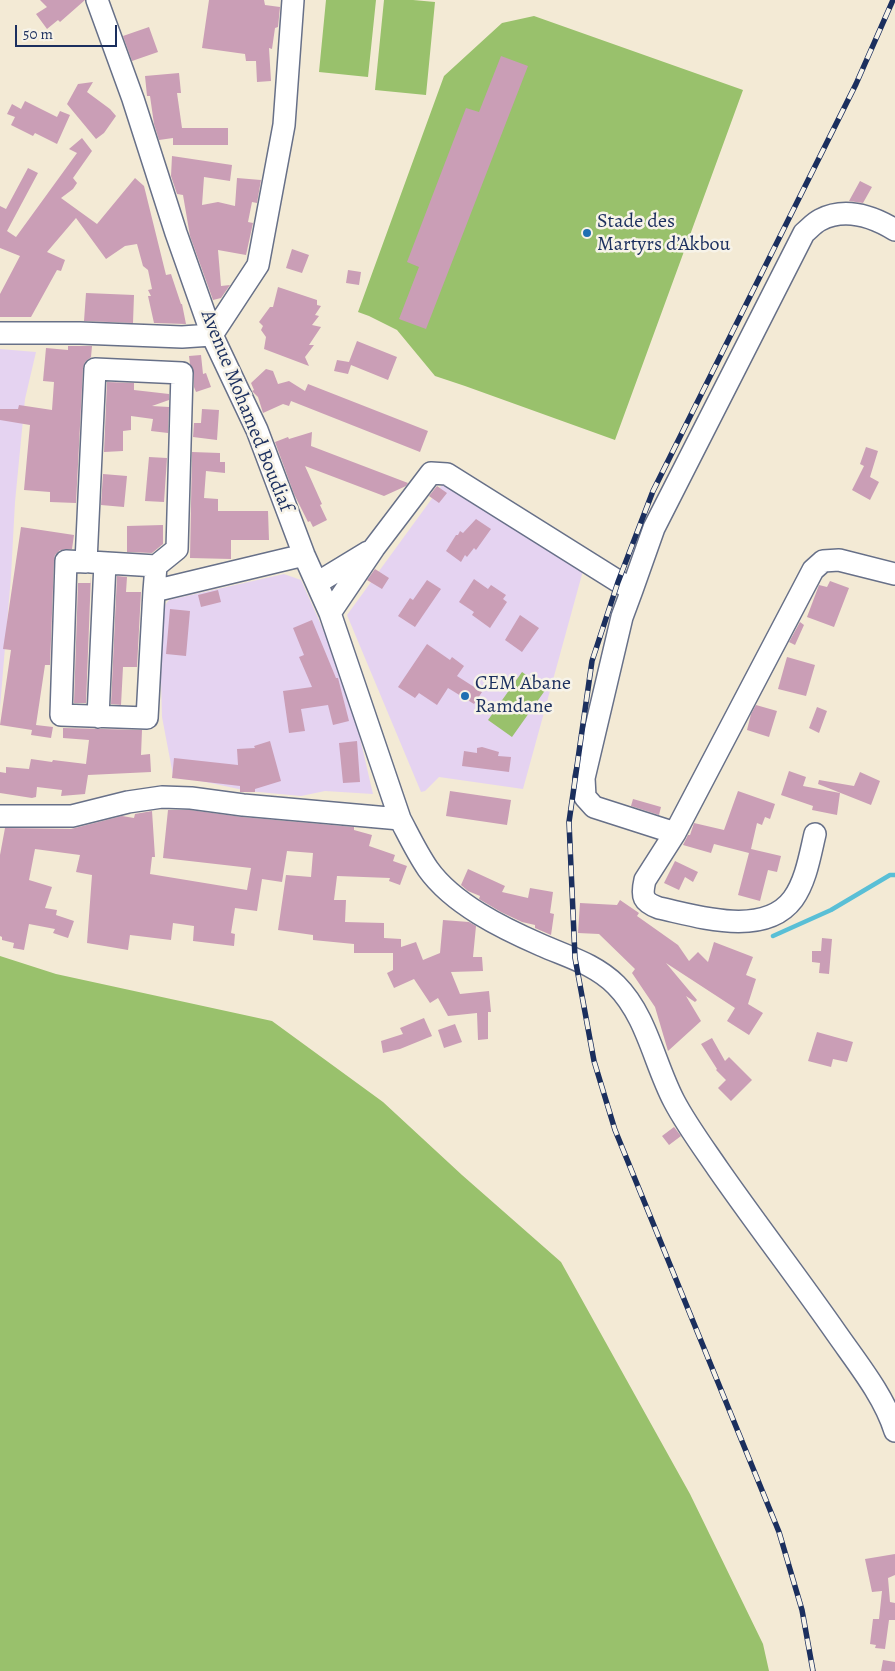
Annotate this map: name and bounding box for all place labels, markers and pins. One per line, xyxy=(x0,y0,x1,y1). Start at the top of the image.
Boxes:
place label: Stade des Martyrs d’Akbou xyxy=(597,210,730,257)
marker: Stade des Martyrs d’Akbou xyxy=(581,227,593,239)
place label: CEM Abane Ramdane xyxy=(475,672,571,719)
marker: CEM Abane Ramdane xyxy=(459,690,471,702)

